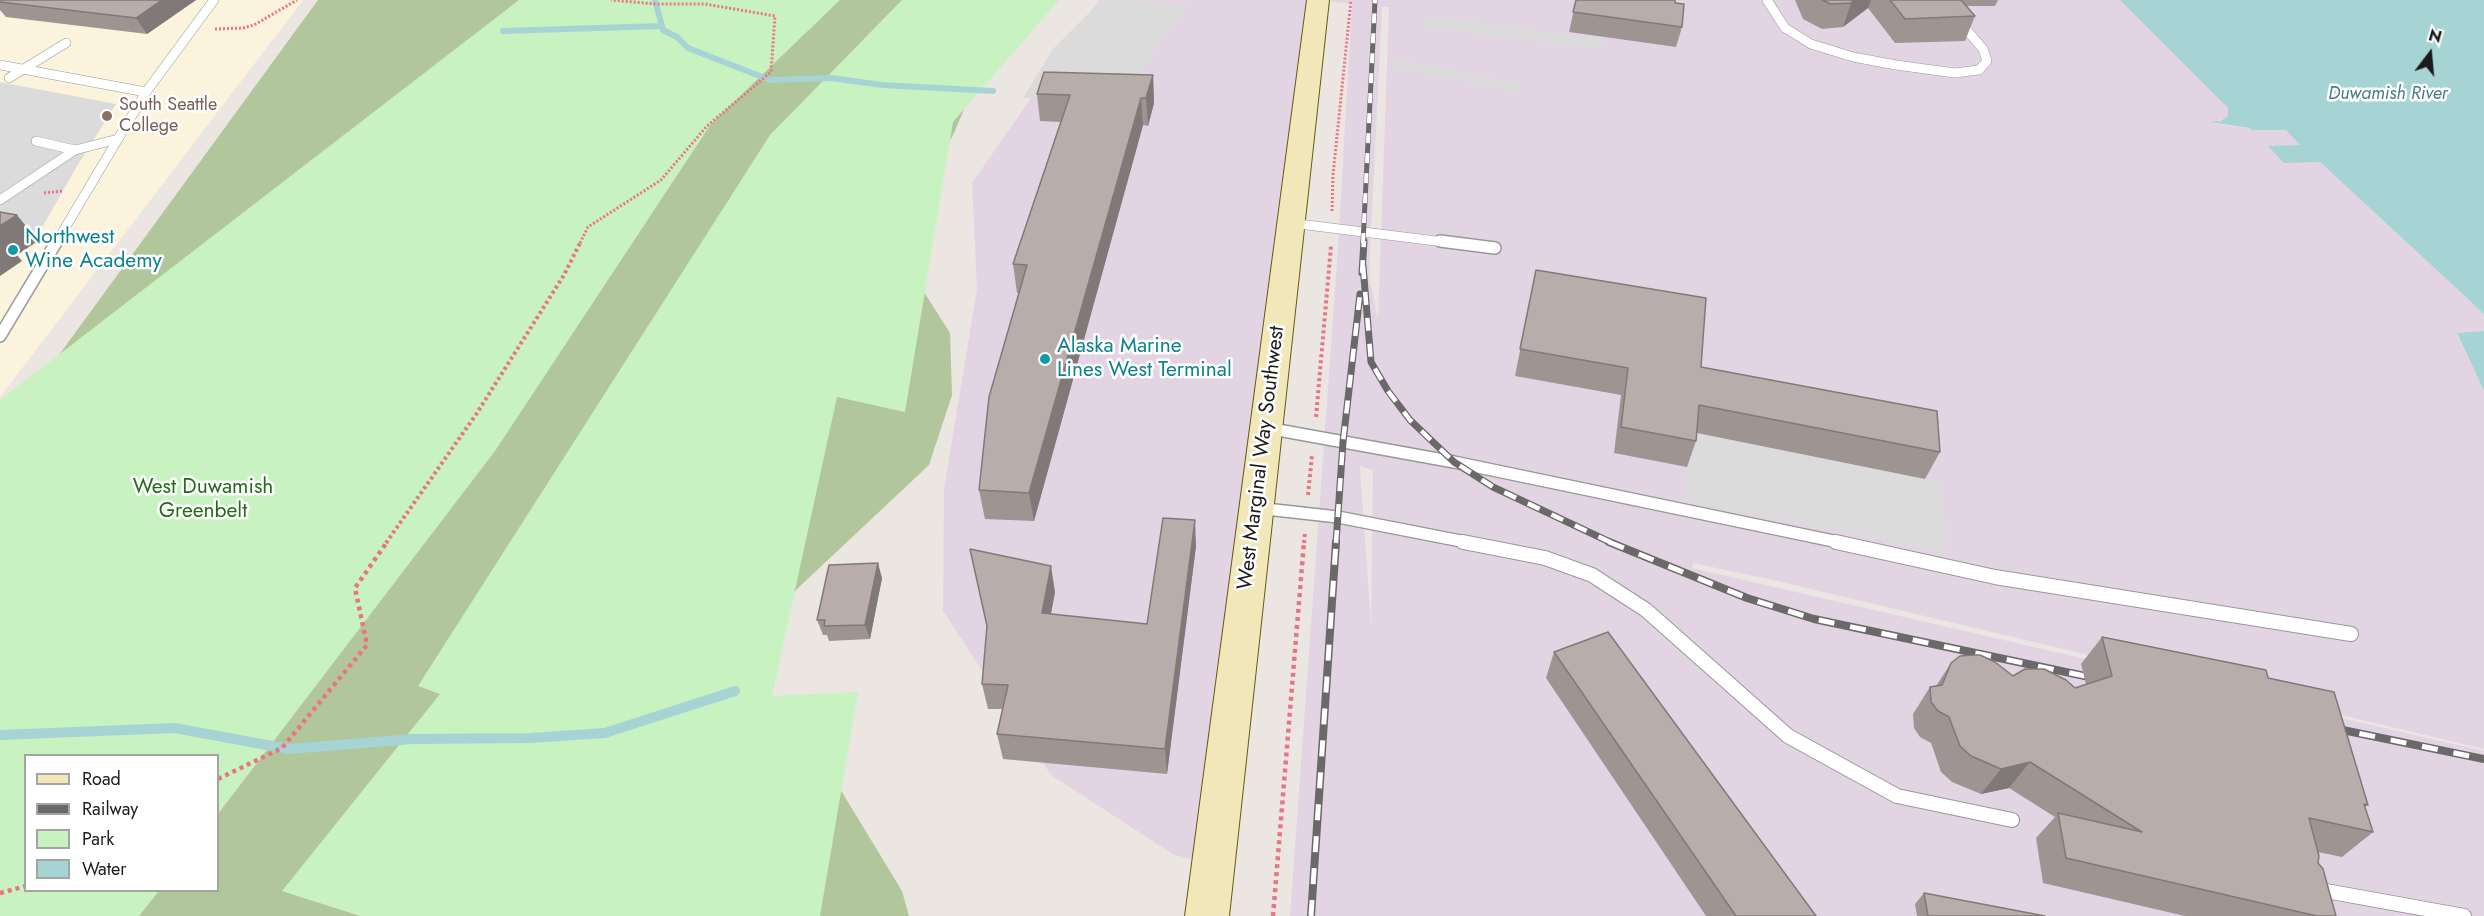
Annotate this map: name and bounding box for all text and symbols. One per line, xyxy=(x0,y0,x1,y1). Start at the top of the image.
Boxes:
text: N xyxy=(2426,23,2444,49)
north arrow xyxy=(2400,24,2460,84)
water label: Duwamish River xyxy=(2328,84,2448,106)
place label: South Seattle College xyxy=(119,95,217,138)
marker: South Seattle College xyxy=(100,109,114,123)
place label: Northwest Wine Academy xyxy=(25,225,162,275)
marker: Northwest Wine Academy xyxy=(6,243,20,257)
street label: West Marginal Way Southwest xyxy=(1233,325,1291,591)
place label: Alaska Marine Lines West Terminal xyxy=(1057,334,1232,384)
marker: Alaska Marine Lines West Terminal xyxy=(1038,352,1052,366)
park label: West Duwamish Greenbelt xyxy=(133,475,273,525)
legend xyxy=(24,754,219,892)
text: Road xyxy=(82,766,121,792)
text: Railway xyxy=(82,796,138,822)
text: Park xyxy=(82,826,114,852)
text: Water xyxy=(82,856,126,882)

